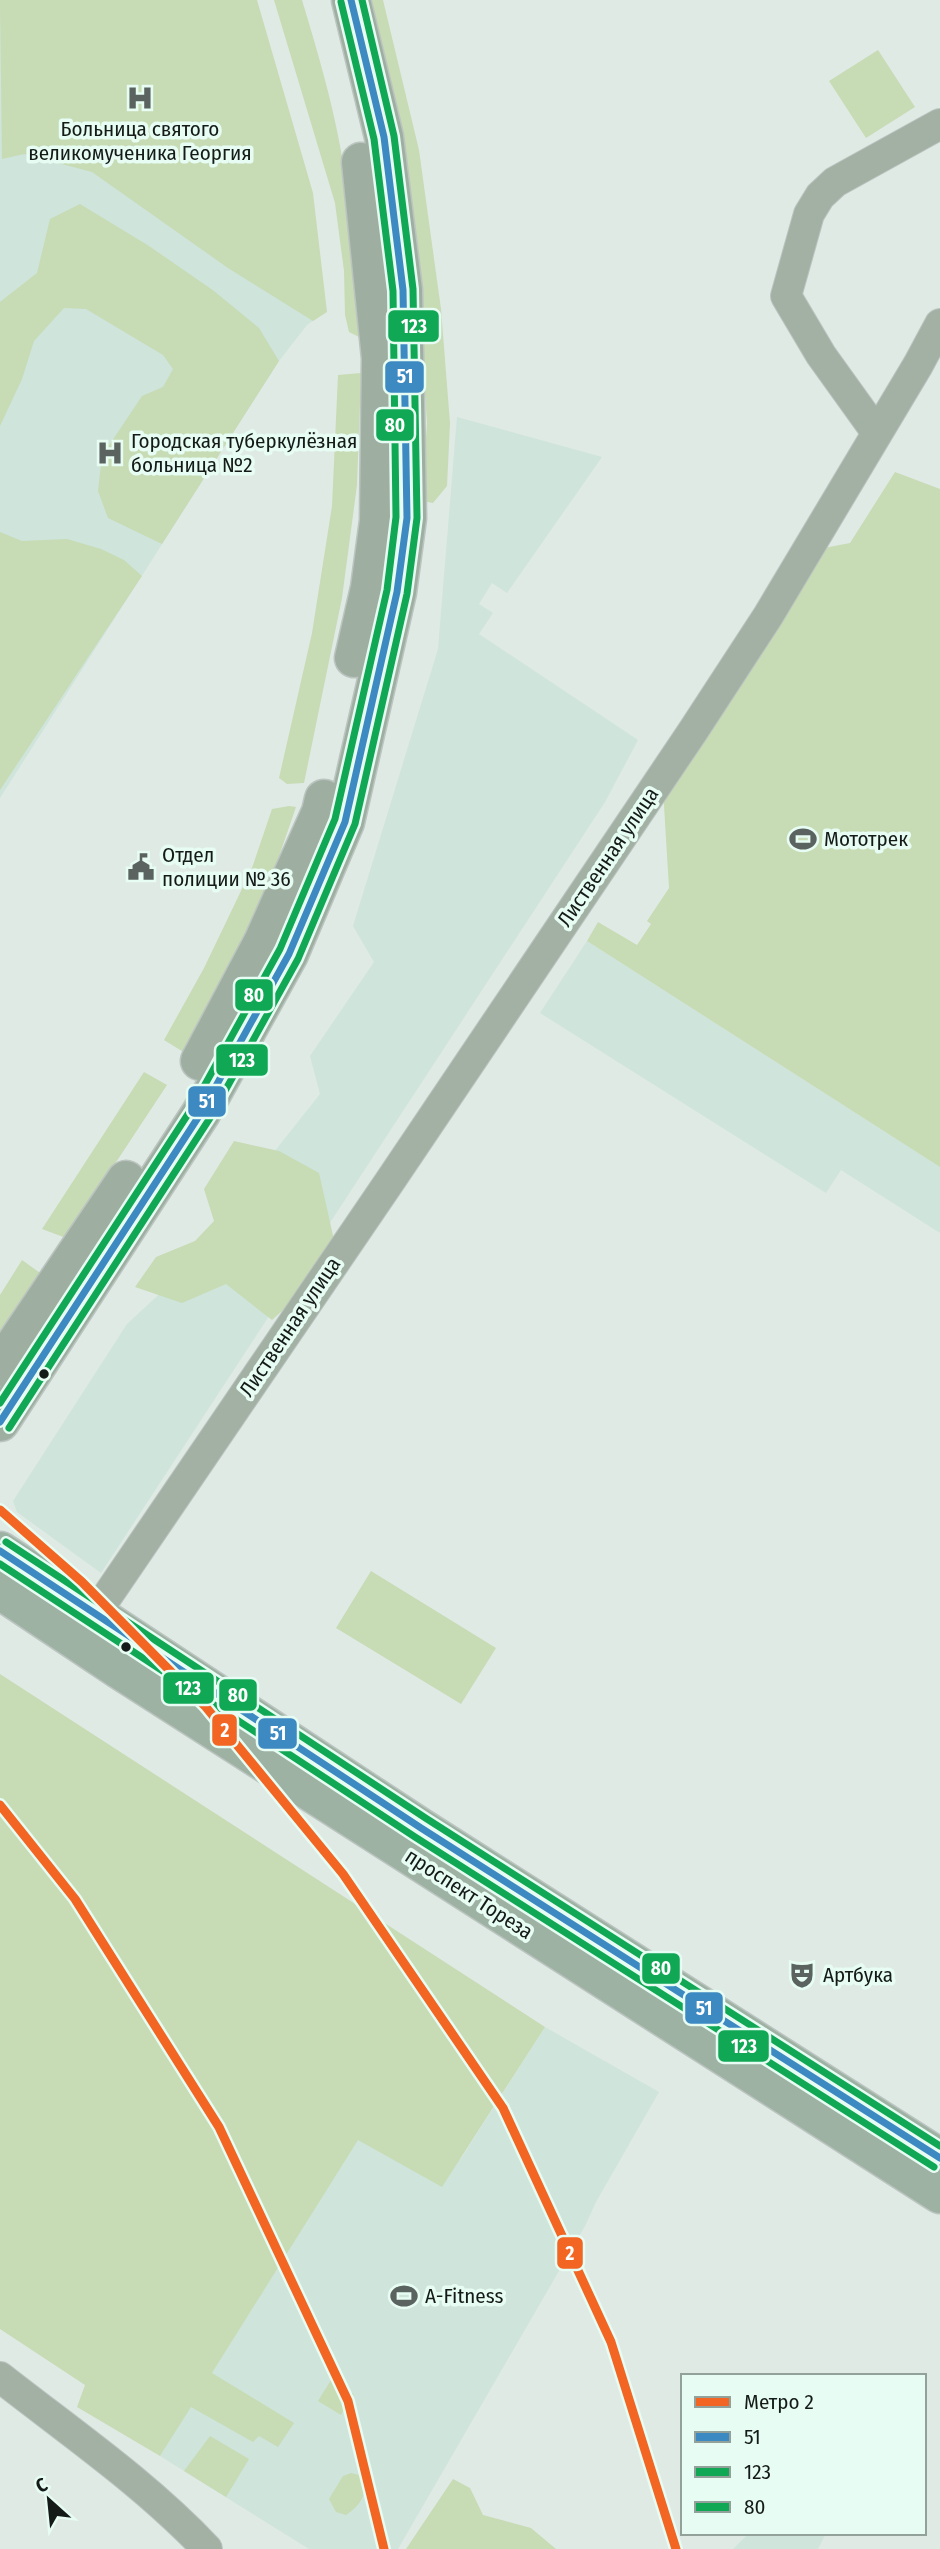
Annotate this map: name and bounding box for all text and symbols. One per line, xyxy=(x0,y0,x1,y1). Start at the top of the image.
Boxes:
hospital icon: Больница святого великомученика Георгия xyxy=(125,83,155,113)
place label: Больница святого великомученика Георгия xyxy=(28,116,252,166)
line badge: 123 xyxy=(387,309,440,343)
text: 123 xyxy=(401,315,427,338)
line badge: 51 xyxy=(384,360,425,394)
text: 51 xyxy=(397,365,413,388)
line badge: 80 xyxy=(375,408,415,442)
text: 80 xyxy=(385,414,405,437)
place label: Городская туберкулёзная больница №2 xyxy=(131,428,358,478)
hospital icon: Городская туберкулёзная больница №2 xyxy=(95,438,125,468)
street label: Лиственная улица xyxy=(552,782,664,932)
sports icon: Мототрек xyxy=(788,824,818,854)
place label: Мототрек xyxy=(824,826,908,852)
place label: Отдел полиции № 36 xyxy=(162,842,291,892)
public building icon: Отдел полиции № 36 xyxy=(126,852,156,882)
line badge: 80 xyxy=(234,978,274,1012)
text: 80 xyxy=(244,984,264,1007)
line badge: 123 xyxy=(215,1043,269,1077)
text: 123 xyxy=(229,1049,255,1072)
line badge: 51 xyxy=(187,1085,227,1118)
text: 51 xyxy=(199,1090,215,1113)
street label: Лиственная улица xyxy=(234,1252,346,1402)
unlabelled marker xyxy=(37,1367,51,1381)
unlabelled marker xyxy=(119,1640,133,1654)
line badge: 123 xyxy=(162,1671,215,1705)
text: 123 xyxy=(175,1677,201,1700)
line badge: 80 xyxy=(218,1678,258,1712)
text: 80 xyxy=(228,1684,248,1707)
line badge: 2 xyxy=(211,1713,238,1747)
line badge: 51 xyxy=(257,1717,298,1750)
text: 2 xyxy=(220,1719,230,1742)
text: 51 xyxy=(270,1722,286,1745)
street label: проспект Тореза xyxy=(400,1843,538,1945)
line badge: 80 xyxy=(641,1952,681,1985)
text: 80 xyxy=(651,1957,671,1980)
theatre icon: Артбука xyxy=(787,1960,817,1990)
place label: Артбука xyxy=(823,1962,893,1988)
line badge: 51 xyxy=(684,1991,724,2025)
text: 51 xyxy=(696,1997,712,2020)
line badge: 123 xyxy=(717,2029,770,2063)
text: 123 xyxy=(731,2035,757,2058)
line badge: 2 xyxy=(556,2236,584,2270)
text: 2 xyxy=(565,2242,575,2265)
sports icon: A-Fitness xyxy=(389,2281,419,2311)
place label: A-Fitness xyxy=(425,2283,503,2309)
legend xyxy=(681,2374,926,2535)
text: Метро 2 xyxy=(744,2389,814,2415)
text: 51 xyxy=(744,2424,761,2450)
text: 123 xyxy=(744,2459,771,2485)
north arrow xyxy=(14,2465,84,2535)
text: С xyxy=(32,2473,51,2498)
text: 80 xyxy=(744,2494,765,2520)

